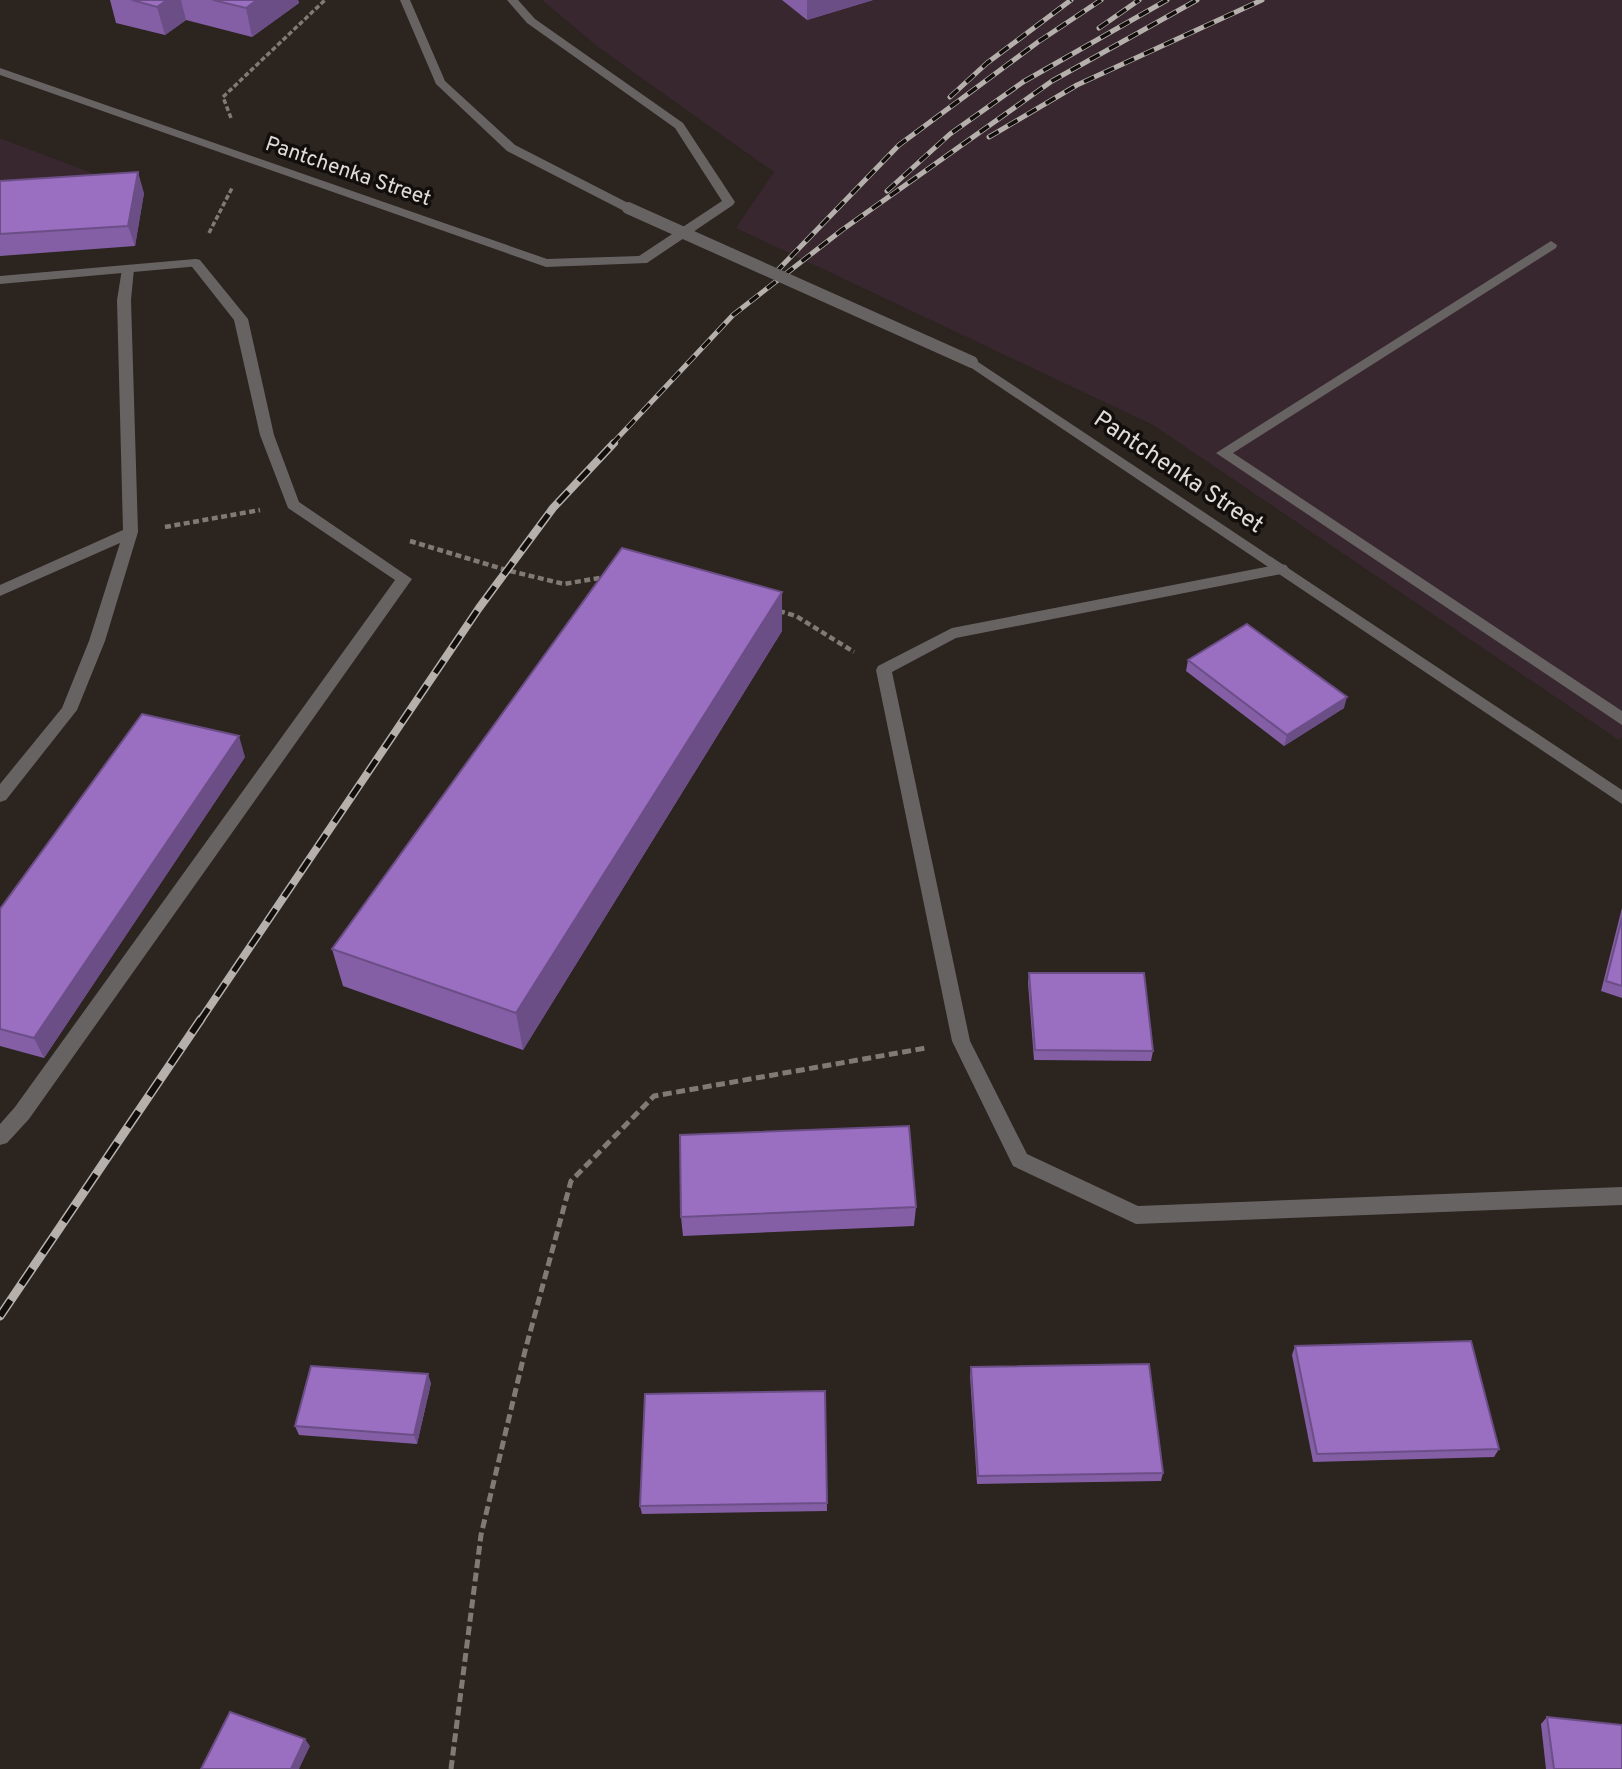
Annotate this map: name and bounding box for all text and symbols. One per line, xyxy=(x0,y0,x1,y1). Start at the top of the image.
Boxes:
street label: Pantchenka Street xyxy=(261,131,435,213)
street label: Pantchenka Street xyxy=(1087,405,1269,541)

